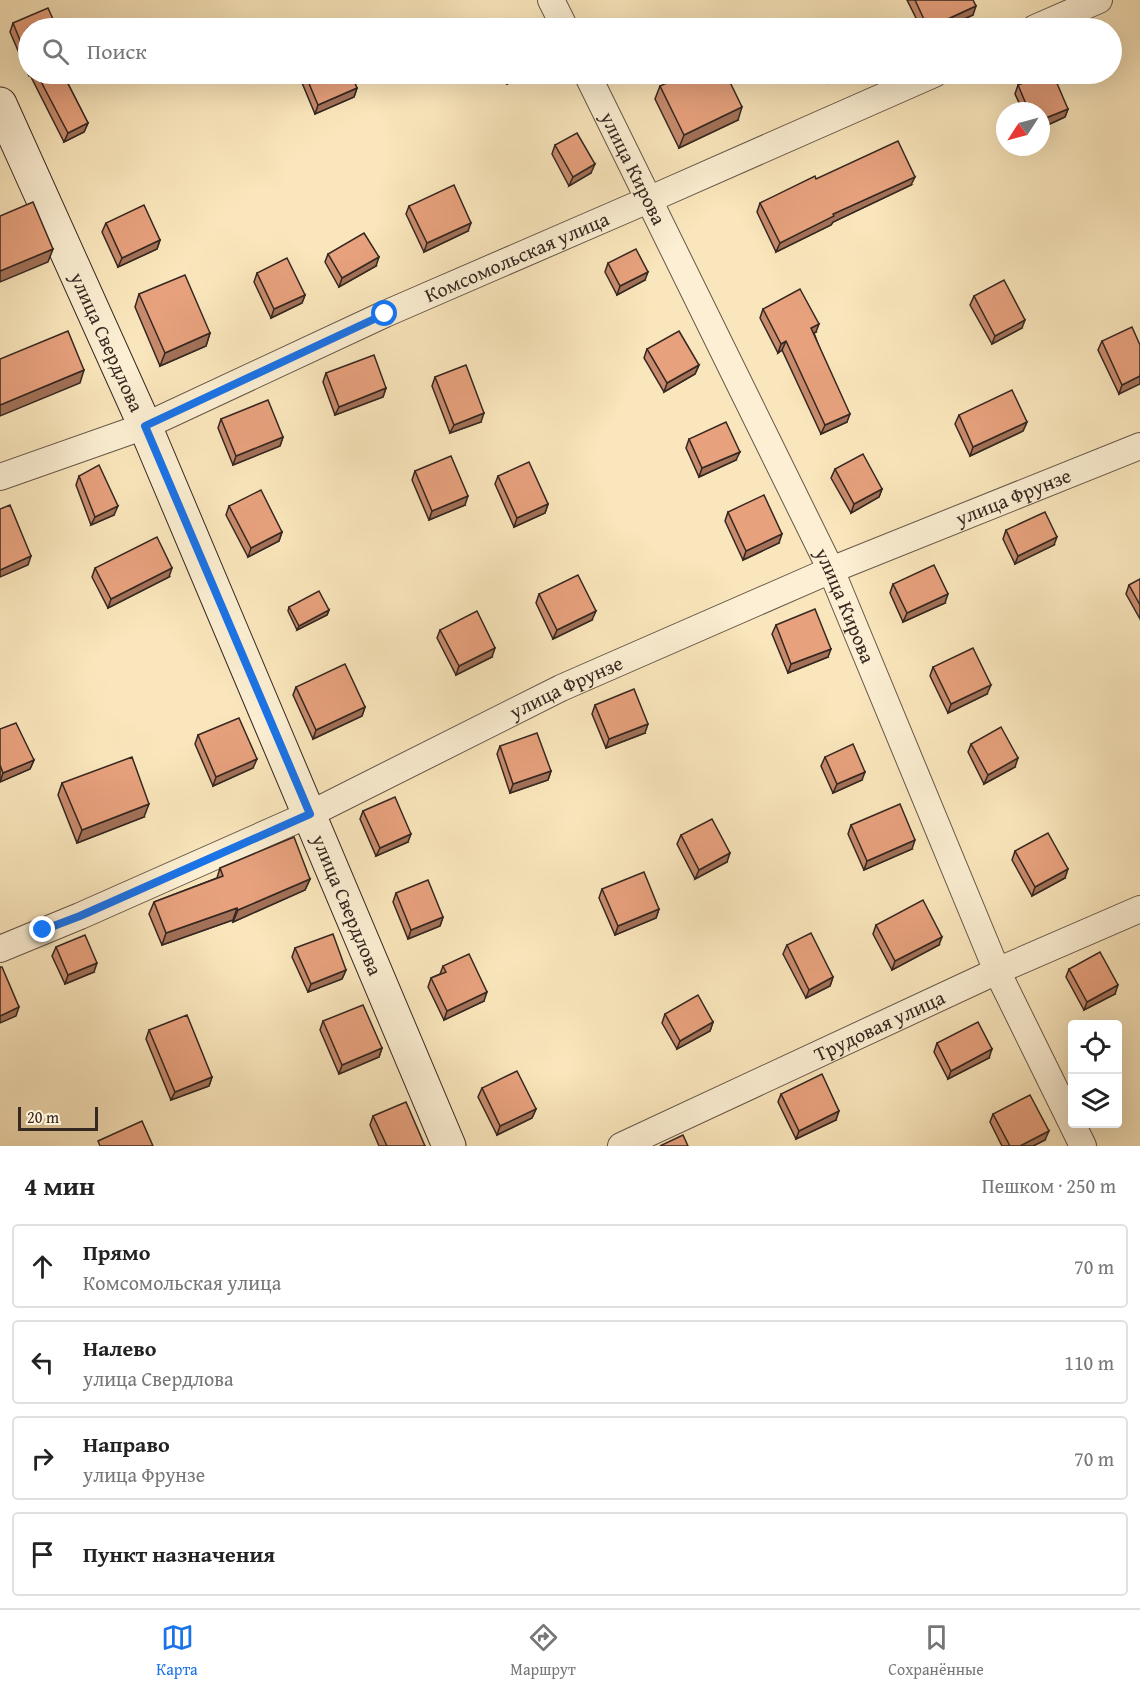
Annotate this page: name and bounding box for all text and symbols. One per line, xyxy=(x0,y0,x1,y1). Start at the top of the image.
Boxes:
search box xyxy=(18,18,1122,84)
icon: search xyxy=(39,35,72,68)
text: Поиск xyxy=(87,35,147,67)
north arrow xyxy=(996,102,1050,156)
street label: улица Кирова xyxy=(593,106,674,230)
street label: Комсомольская улица xyxy=(420,204,614,309)
street label: улица Свердлова xyxy=(63,266,152,417)
route start xyxy=(371,300,397,326)
street label: улица Фрунзе xyxy=(950,460,1075,533)
street label: улица Кирова xyxy=(808,542,883,668)
street label: улица Фрунзе xyxy=(503,648,627,726)
street label: улица Свердлова xyxy=(305,829,391,980)
route end xyxy=(29,916,55,942)
street label: Трудовая улица xyxy=(809,982,950,1068)
map controls xyxy=(1068,1020,1122,1128)
button: locate xyxy=(1068,1020,1122,1074)
button: layers xyxy=(1068,1074,1122,1128)
scale bar xyxy=(18,1104,98,1132)
text: 20 m xyxy=(27,1105,59,1129)
text: 4 мин xyxy=(24,1166,95,1205)
text: Пешком · 250 m xyxy=(982,1171,1116,1200)
text: Прямо xyxy=(83,1236,150,1268)
icon: ahead xyxy=(26,1250,59,1283)
text: 70 m xyxy=(1074,1252,1114,1281)
text: Комсомольская улица xyxy=(83,1268,281,1297)
text: Налево xyxy=(83,1332,156,1364)
icon: left xyxy=(26,1346,59,1379)
text: 110 m xyxy=(1064,1348,1114,1377)
text: улица Свердлова xyxy=(83,1364,234,1393)
text: Направо xyxy=(83,1428,170,1460)
icon: right xyxy=(26,1442,59,1475)
text: 70 m xyxy=(1074,1444,1114,1473)
text: улица Фрунзе xyxy=(83,1460,205,1489)
icon: arrive xyxy=(26,1538,59,1571)
text: Пункт назначения xyxy=(83,1538,275,1570)
tab: Карта xyxy=(156,1621,198,1681)
tab: Маршрут xyxy=(510,1621,576,1681)
tab: Сохранённые xyxy=(888,1621,984,1681)

